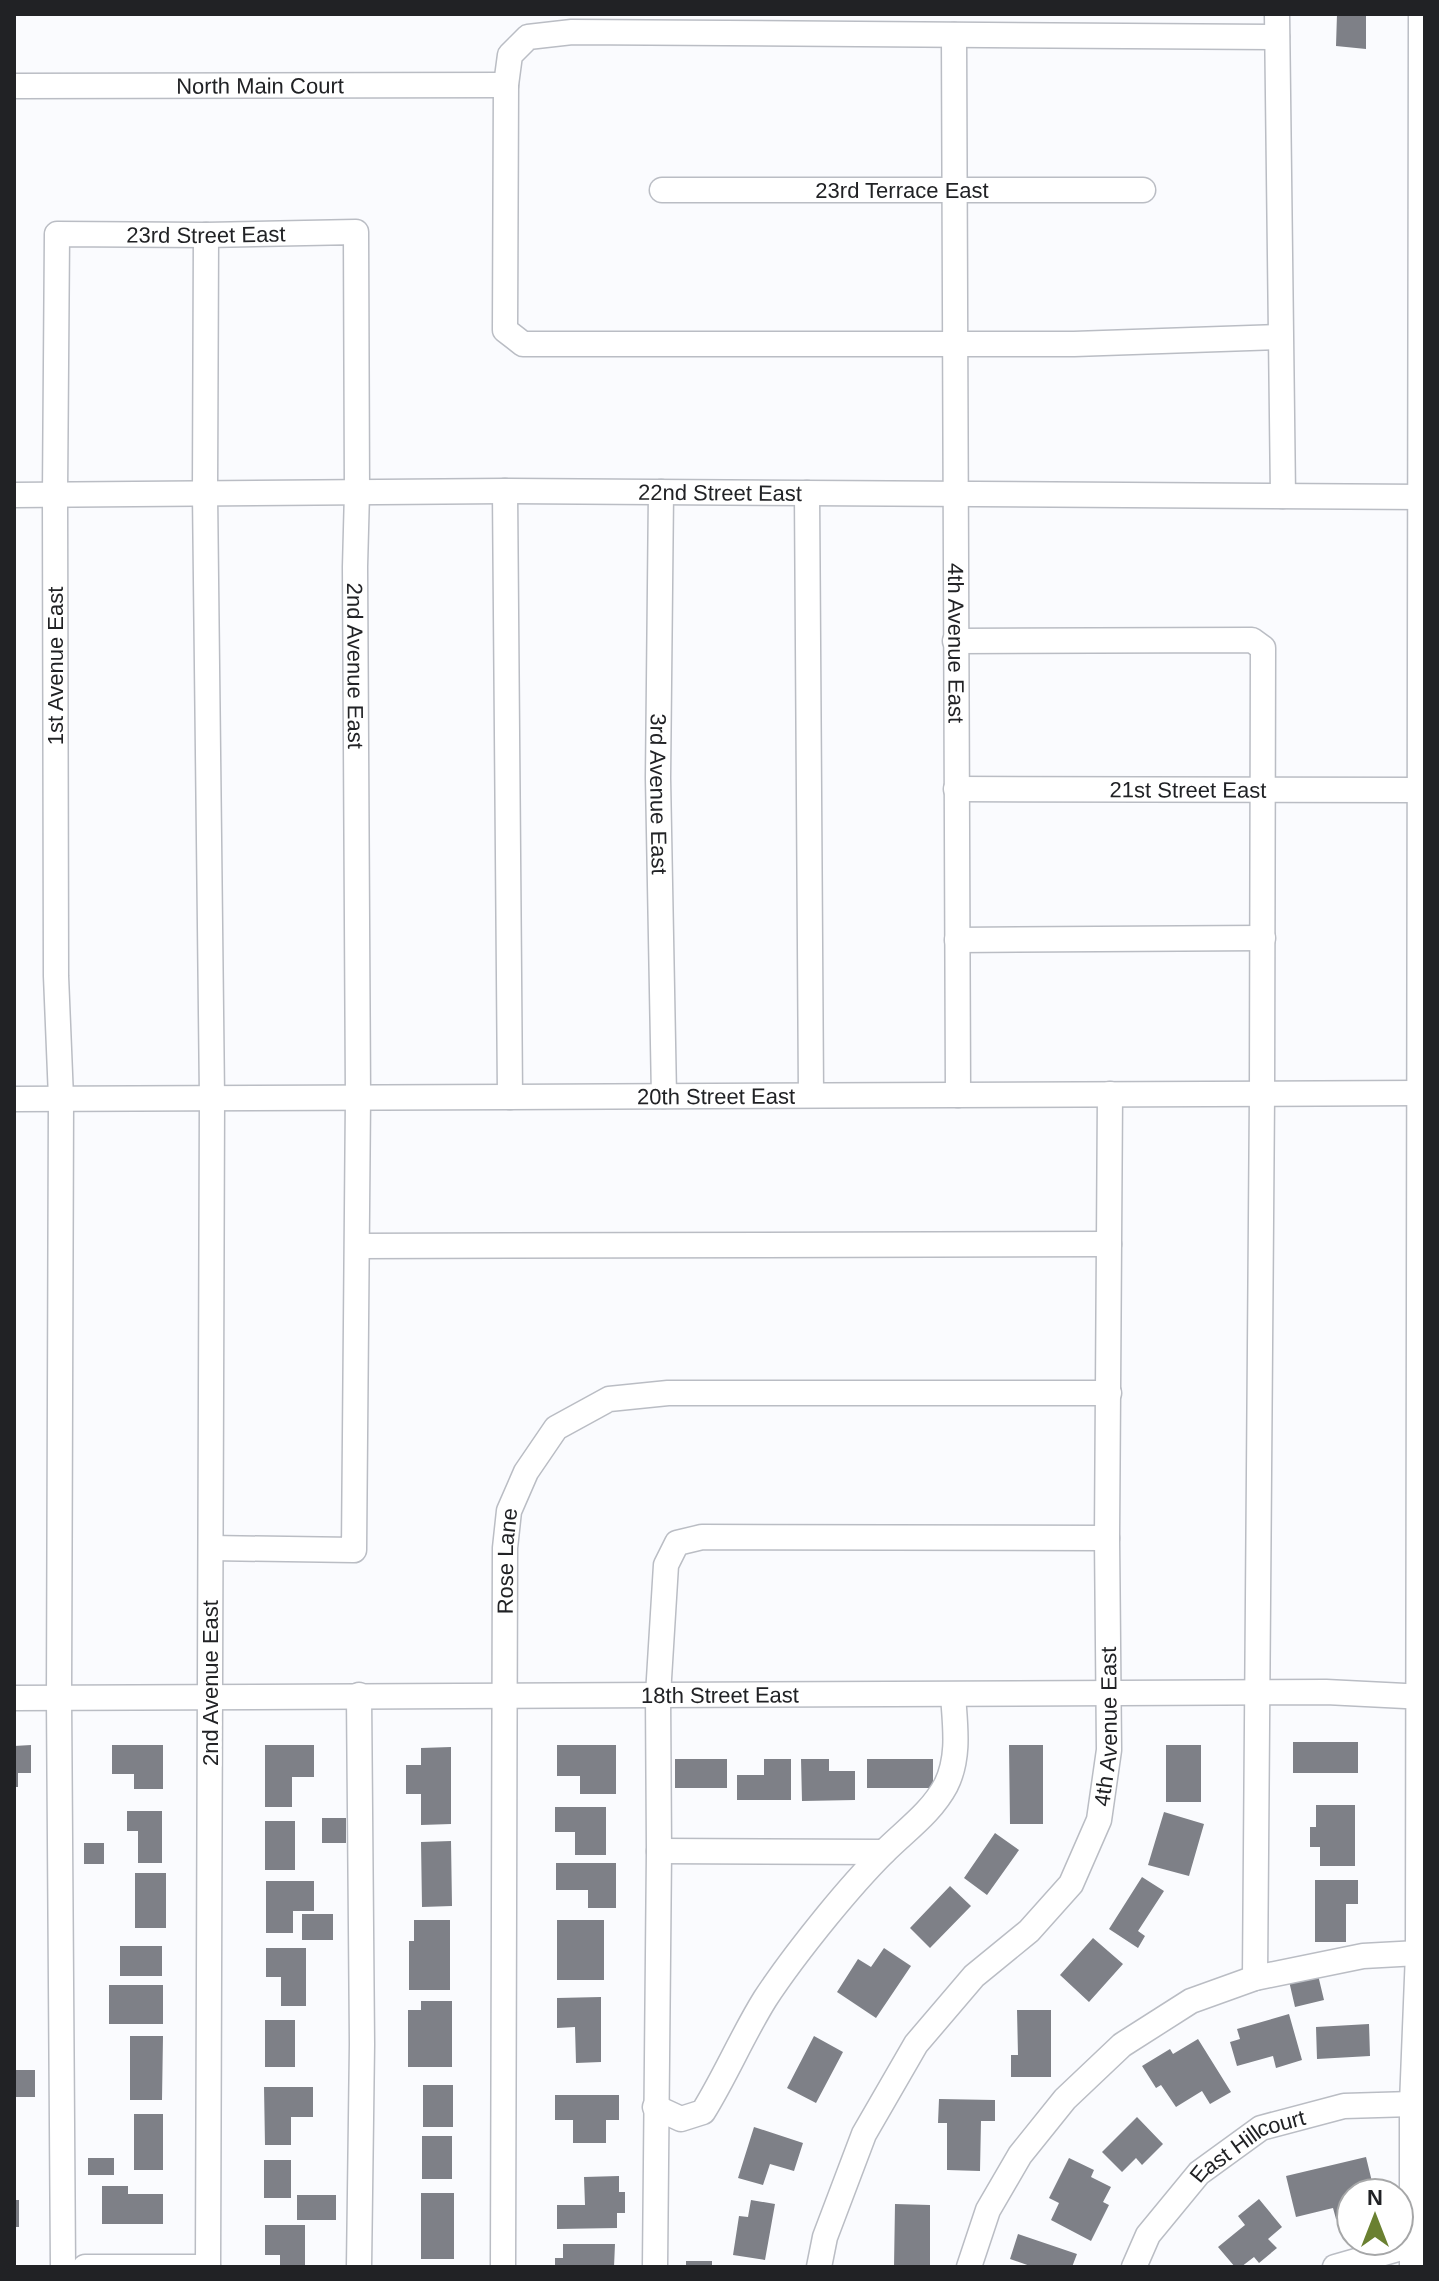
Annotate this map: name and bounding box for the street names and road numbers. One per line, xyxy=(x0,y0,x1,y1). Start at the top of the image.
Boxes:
street label: North Main Court xyxy=(176,73,344,99)
street label: 23rd Terrace East xyxy=(815,178,989,203)
street label: 23rd Street East xyxy=(126,221,286,248)
street label: 22nd Street East xyxy=(638,480,802,506)
street label: 4th Avenue East xyxy=(943,563,969,723)
street label: 2nd Avenue East xyxy=(342,583,368,749)
street label: 1st Avenue East xyxy=(43,587,68,745)
street label: 3rd Avenue East xyxy=(645,713,672,875)
street label: 21st Street East xyxy=(1110,777,1266,803)
street label: 20th Street East xyxy=(637,1084,795,1109)
street label: Rose Lane xyxy=(493,1507,522,1614)
street label: 2nd Avenue East xyxy=(198,1600,223,1766)
street label: 4th Avenue East xyxy=(1089,1647,1122,1808)
street label: 18th Street East xyxy=(641,1682,799,1708)
street label: East Hillcourt xyxy=(1185,2105,1308,2187)

